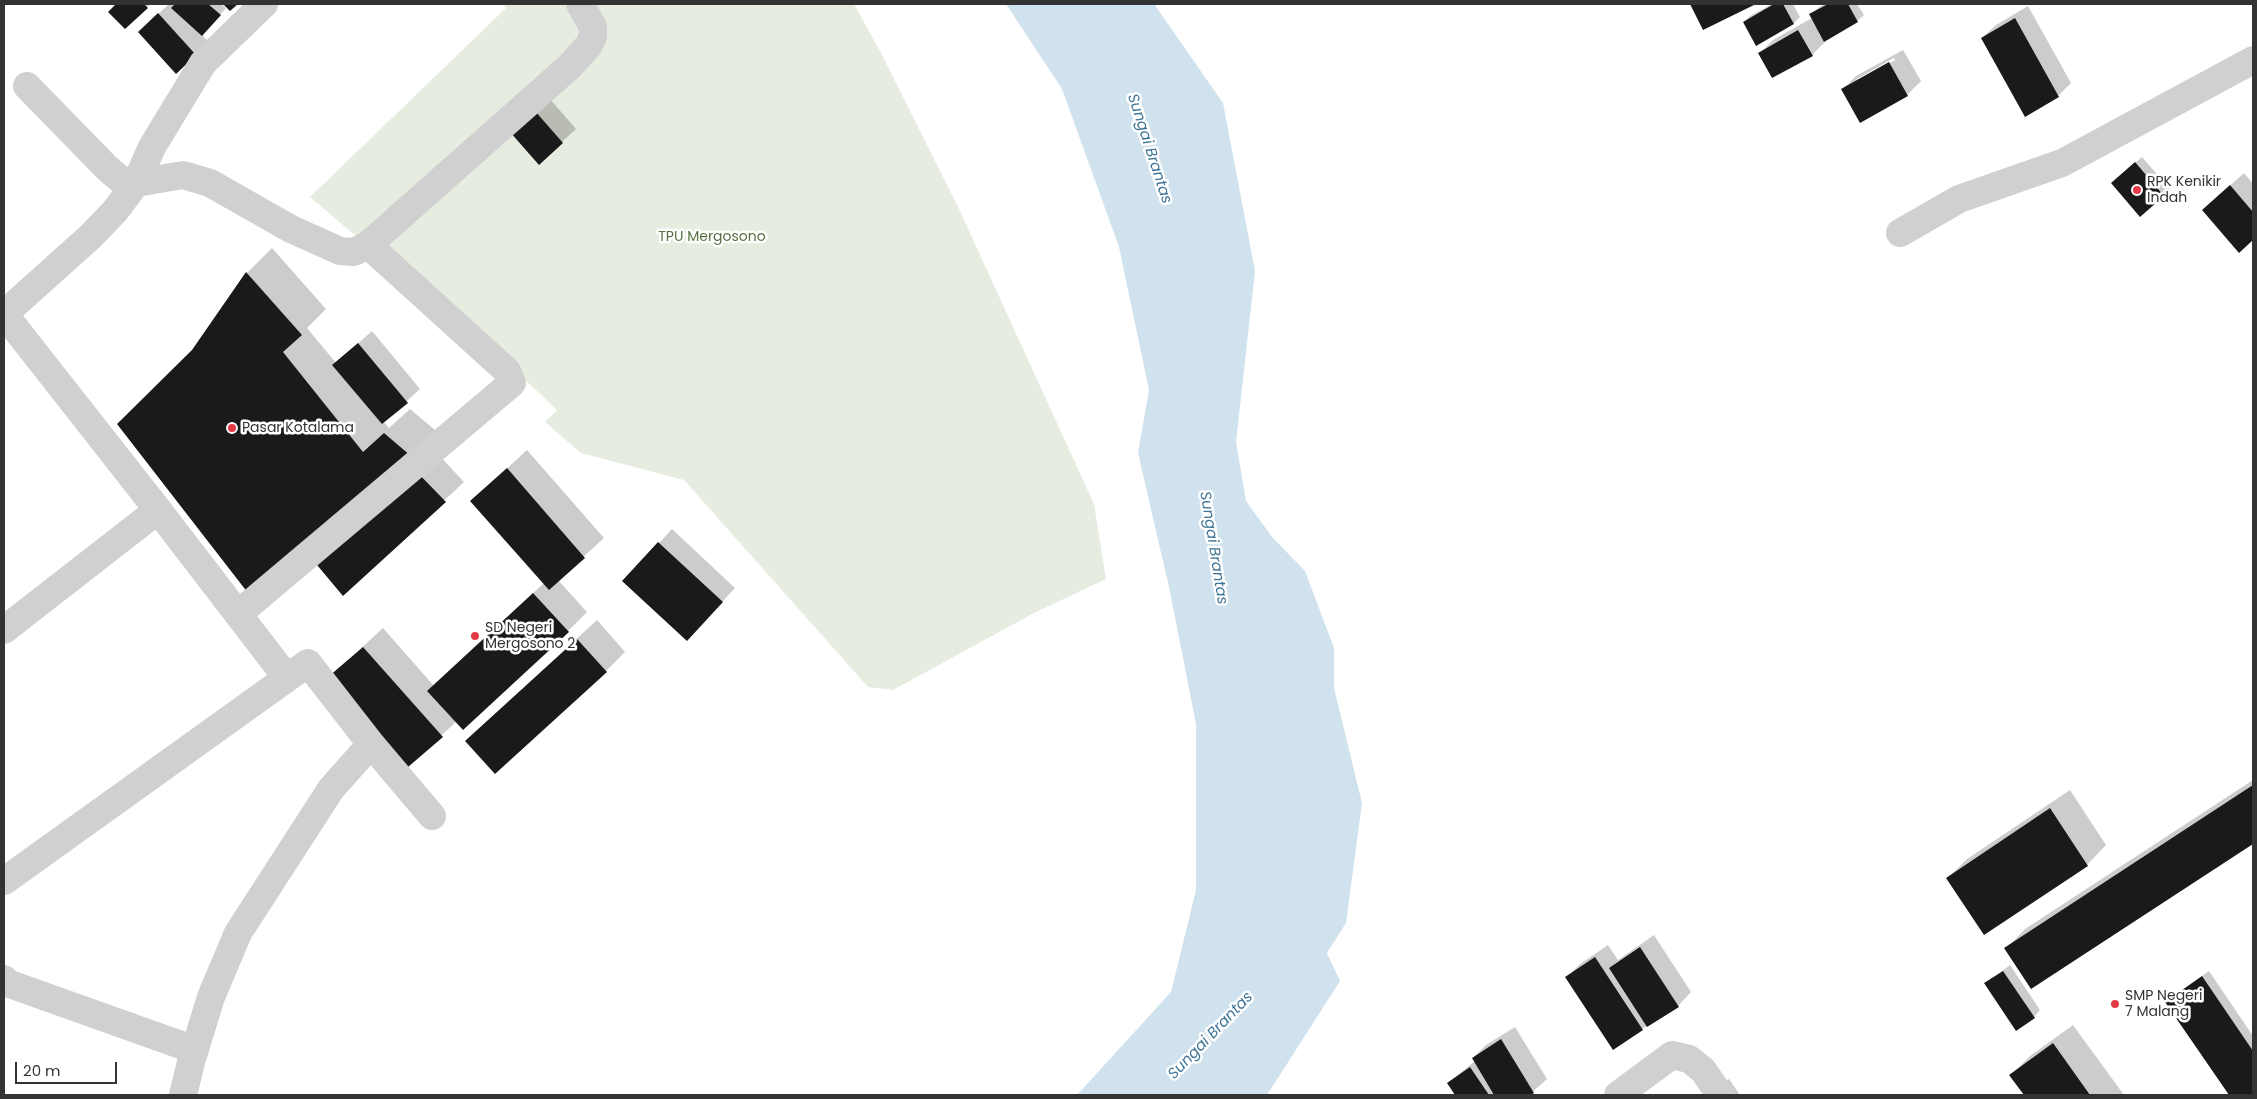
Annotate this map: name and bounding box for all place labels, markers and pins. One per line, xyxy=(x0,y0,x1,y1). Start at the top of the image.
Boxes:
place label: RPK Kenikir Indah xyxy=(2147,174,2221,206)
marker: RPK Kenikir Indah xyxy=(2131,184,2143,196)
place label: Pasar Kotalama xyxy=(242,420,354,436)
marker: Pasar Kotalama xyxy=(226,422,238,434)
place label: SD Negeri Mergosono 2 xyxy=(485,620,575,652)
marker: SD Negeri Mergosono 2 xyxy=(469,630,481,642)
place label: SMP Negeri 7 Malang xyxy=(2125,988,2202,1020)
marker: SMP Negeri 7 Malang xyxy=(2109,998,2121,1010)

